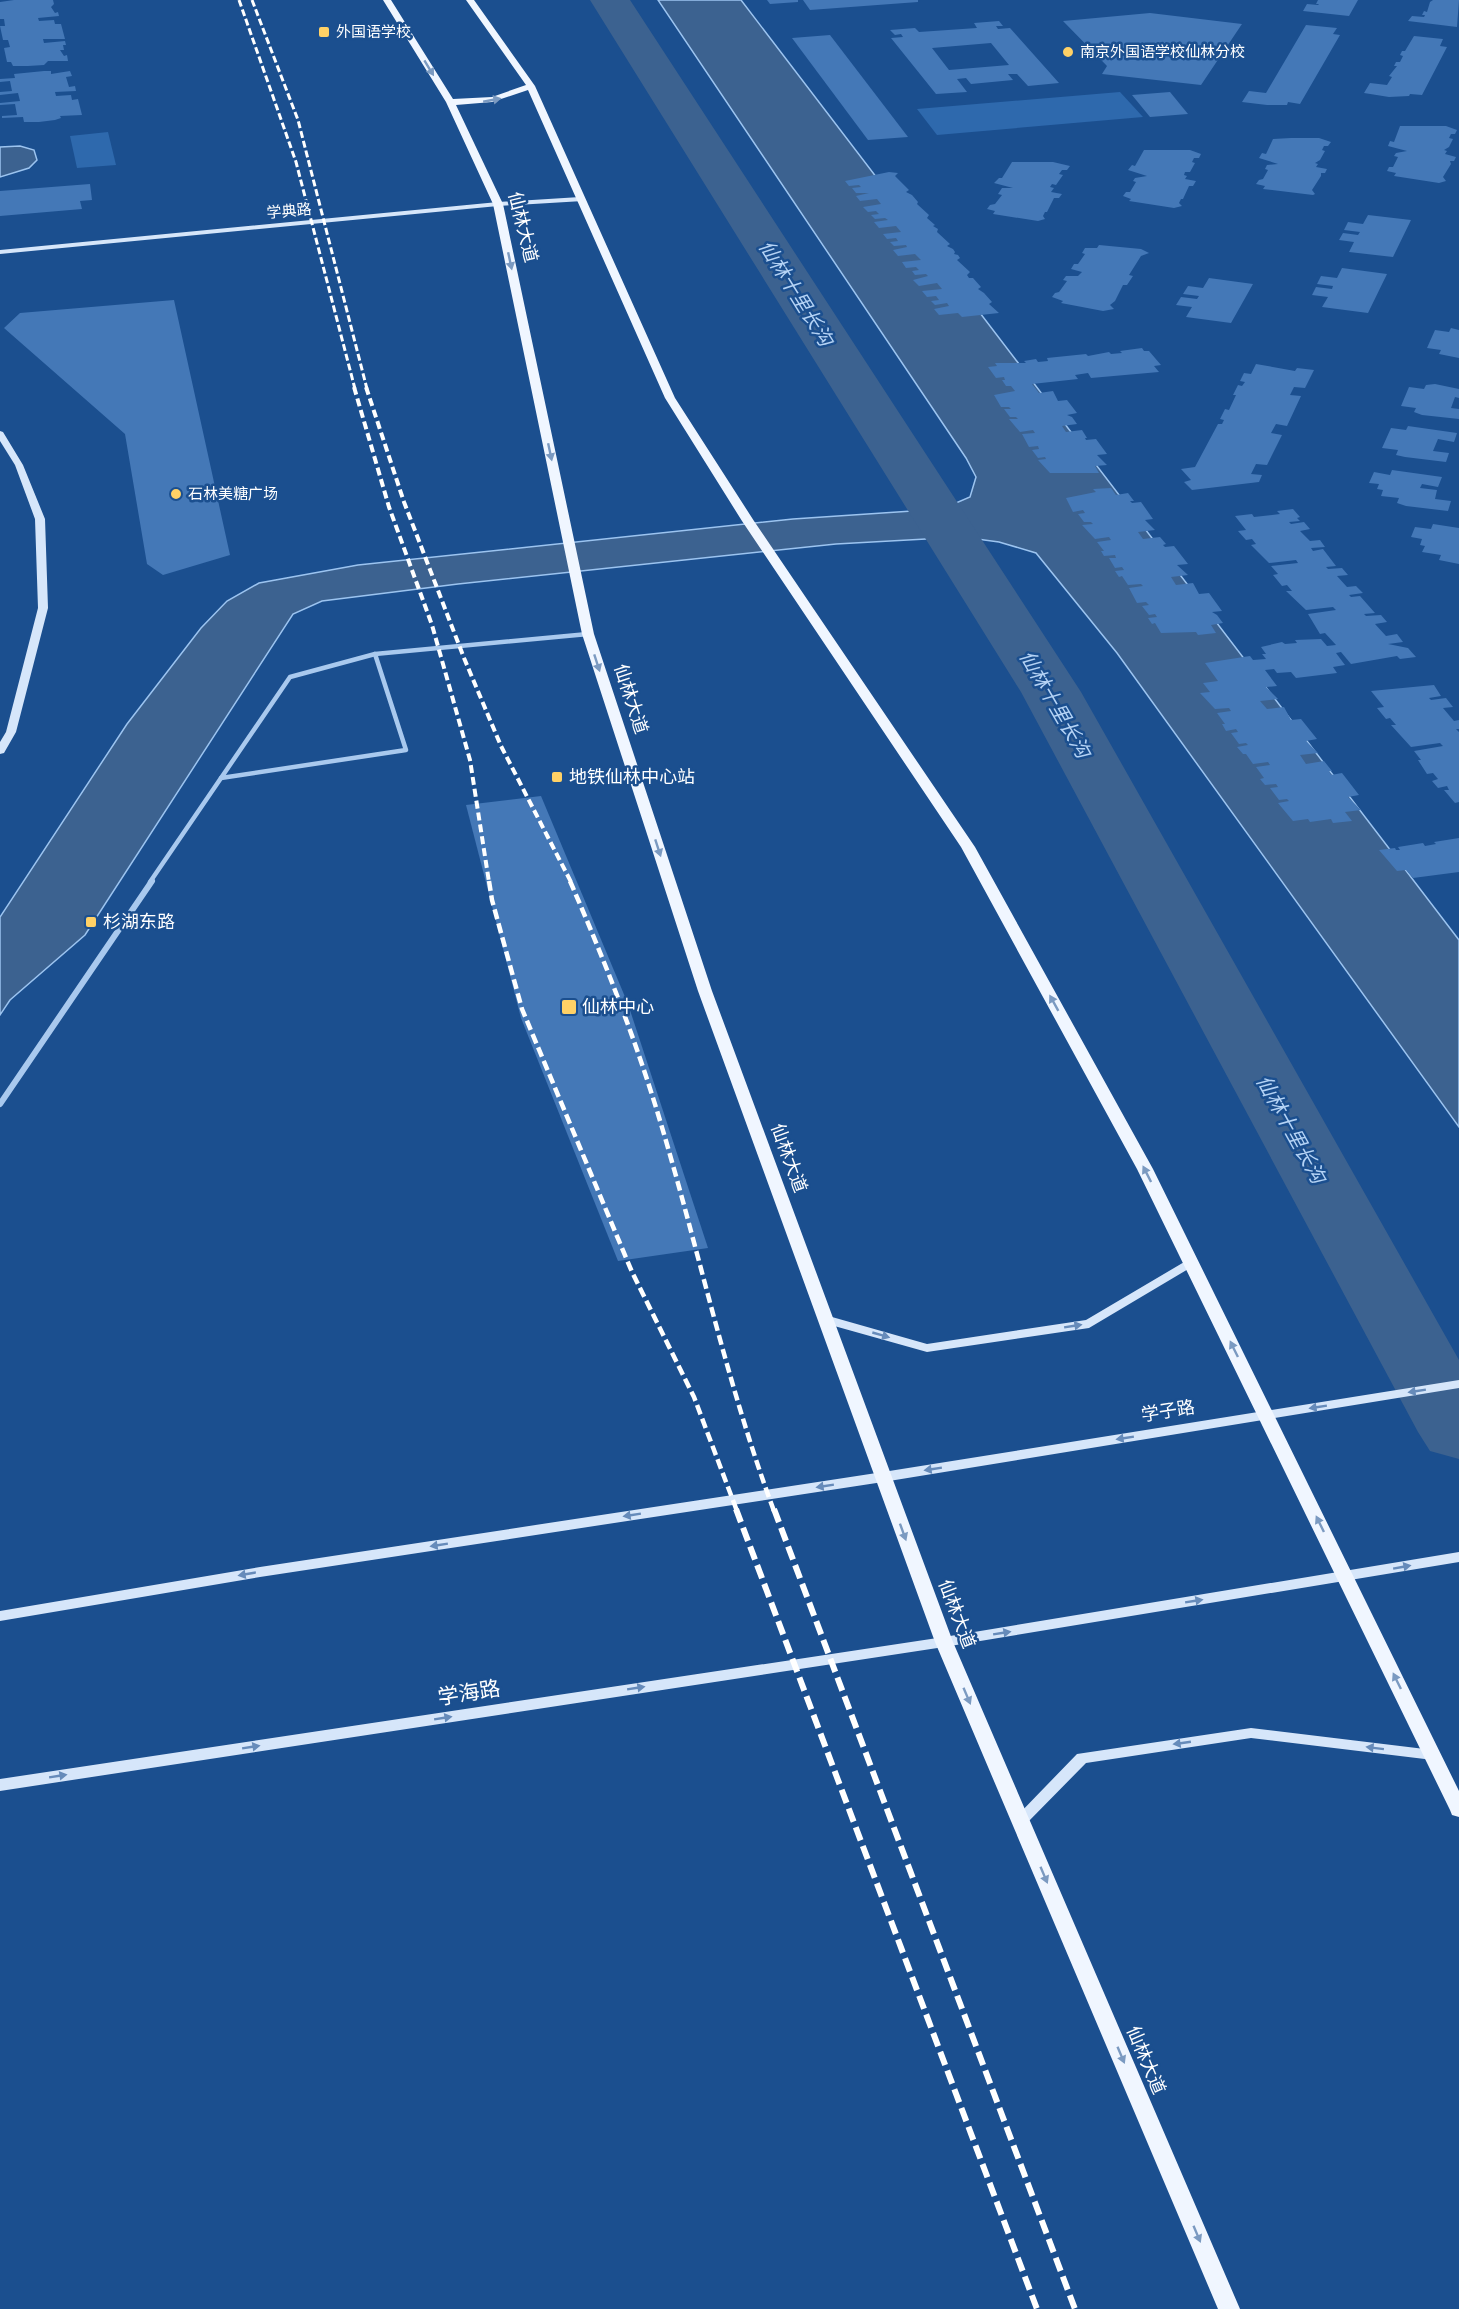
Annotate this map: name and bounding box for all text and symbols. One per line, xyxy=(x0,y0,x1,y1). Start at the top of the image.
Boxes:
place label: 外国语学校 xyxy=(336,23,411,41)
marker: 外国语学校 xyxy=(317,25,331,39)
place label: 南京外国语学校仙林分校 xyxy=(1080,43,1245,61)
marker: 南京外国语学校仙林分校 xyxy=(1061,45,1075,59)
one-way arrow xyxy=(424,59,434,76)
one-way arrow xyxy=(482,95,501,105)
street label: 仙林大道 xyxy=(504,189,542,265)
street label: 学典路 xyxy=(266,200,312,222)
water label: 仙林十里长沟 xyxy=(754,236,839,352)
one-way arrow xyxy=(506,252,515,271)
one-way arrow xyxy=(546,443,555,462)
place label: 石林美糖广场 xyxy=(188,485,278,503)
marker: 石林美糖广场 xyxy=(169,487,183,501)
water label: 仙林十里长沟 xyxy=(1015,646,1096,764)
one-way arrow xyxy=(593,654,603,672)
street label: 仙林大道 xyxy=(609,661,653,737)
place label: 地铁仙林中心站 xyxy=(569,766,695,788)
marker: 地铁仙林中心站 xyxy=(550,770,564,784)
one-way arrow xyxy=(654,839,663,857)
place label: 杉湖东路 xyxy=(103,911,175,933)
marker: 杉湖东路 xyxy=(84,915,98,929)
one-way arrow xyxy=(1049,994,1059,1011)
place label: 仙林中心 xyxy=(582,996,654,1018)
marker: 仙林中心 xyxy=(560,998,578,1016)
water label: 仙林十里长沟 xyxy=(1251,1071,1332,1189)
street label: 仙林大道 xyxy=(766,1120,812,1196)
one-way arrow xyxy=(1142,1166,1152,1183)
one-way arrow xyxy=(1063,1322,1082,1331)
one-way arrow xyxy=(872,1331,890,1340)
one-way arrow xyxy=(1229,1340,1239,1358)
one-way arrow xyxy=(1408,1386,1427,1395)
street label: 学子路 xyxy=(1140,1396,1196,1426)
one-way arrow xyxy=(1308,1402,1327,1411)
one-way arrow xyxy=(1116,1434,1135,1443)
one-way arrow xyxy=(923,1464,942,1473)
one-way arrow xyxy=(815,1481,834,1490)
one-way arrow xyxy=(623,1511,642,1520)
one-way arrow xyxy=(1315,1515,1324,1532)
one-way arrow xyxy=(899,1523,909,1541)
one-way arrow xyxy=(430,1540,449,1549)
one-way arrow xyxy=(1393,1562,1412,1571)
one-way arrow xyxy=(237,1570,256,1579)
street label: 仙林大道 xyxy=(934,1576,980,1652)
one-way arrow xyxy=(1185,1596,1204,1605)
one-way arrow xyxy=(992,1628,1011,1637)
one-way arrow xyxy=(1393,1673,1402,1690)
street label: 学海路 xyxy=(436,1675,502,1710)
one-way arrow xyxy=(627,1684,646,1693)
one-way arrow xyxy=(963,1687,972,1705)
one-way arrow xyxy=(434,1713,453,1722)
one-way arrow xyxy=(1172,1739,1191,1748)
one-way arrow xyxy=(241,1742,260,1751)
one-way arrow xyxy=(1366,1743,1385,1753)
one-way arrow xyxy=(48,1771,67,1780)
one-way arrow xyxy=(1040,1866,1049,1884)
street label: 仙林大道 xyxy=(1122,2023,1170,2097)
one-way arrow xyxy=(1116,2046,1125,2063)
one-way arrow xyxy=(1193,2225,1202,2243)

